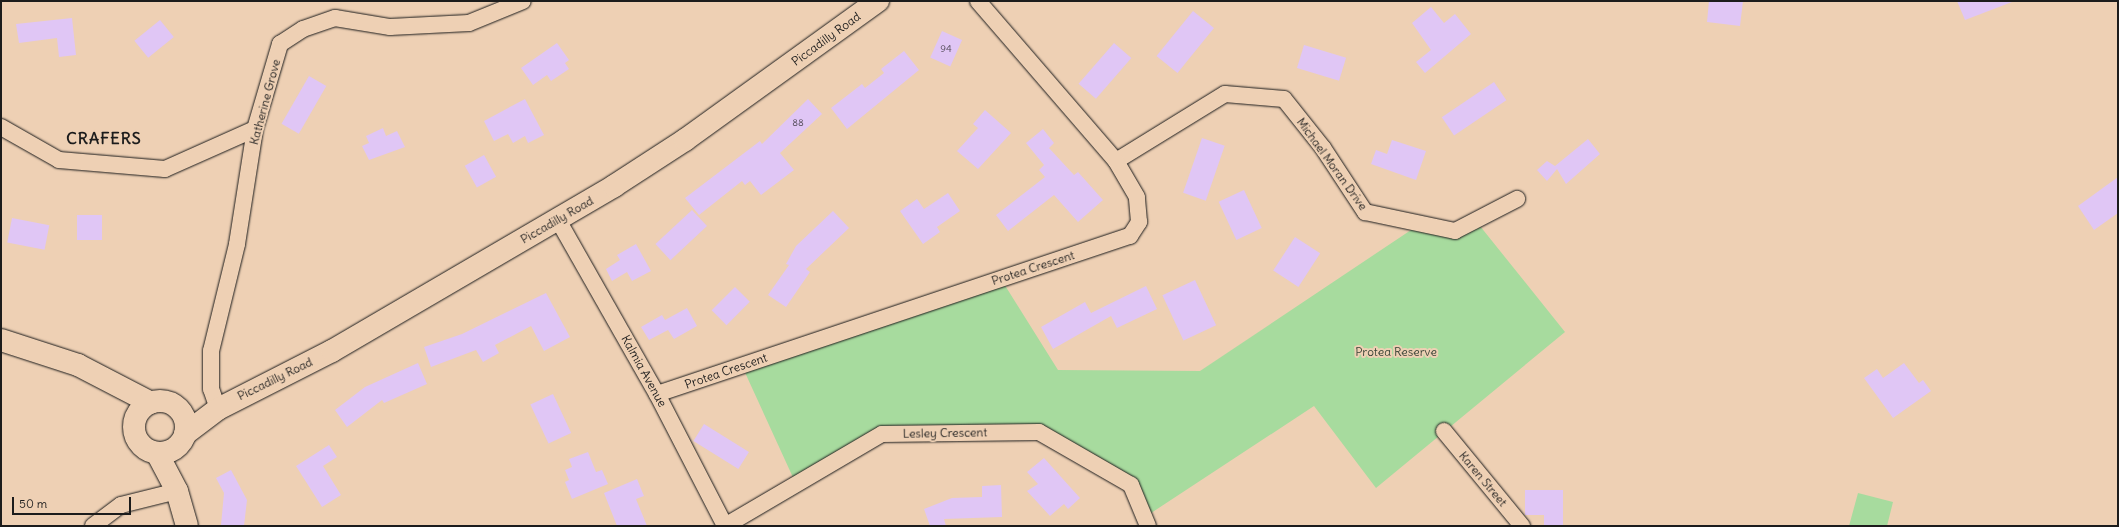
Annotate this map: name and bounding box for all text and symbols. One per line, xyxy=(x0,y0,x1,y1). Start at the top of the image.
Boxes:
street label: Piccadilly Road xyxy=(789,9,863,69)
house number: 94 xyxy=(940,43,952,55)
street label: Katherine Grove xyxy=(247,58,283,146)
street label: Michael Moran Drive xyxy=(1294,115,1370,213)
house number: 88 xyxy=(792,117,804,129)
district label: CRAFERS xyxy=(66,128,142,148)
street label: Piccadilly Road xyxy=(518,193,596,247)
street label: Protea Crescent xyxy=(990,248,1076,288)
street label: Kalmia Avenue xyxy=(618,333,670,409)
park label: Protea Reserve xyxy=(1355,345,1437,359)
street label: Protea Crescent xyxy=(683,350,769,392)
street label: Piccadilly Road xyxy=(235,355,315,403)
street label: Lesley Crescent xyxy=(903,425,987,441)
street label: Karen Street xyxy=(1456,449,1510,509)
scale bar xyxy=(14,489,133,515)
text: 50 m xyxy=(19,496,47,511)

